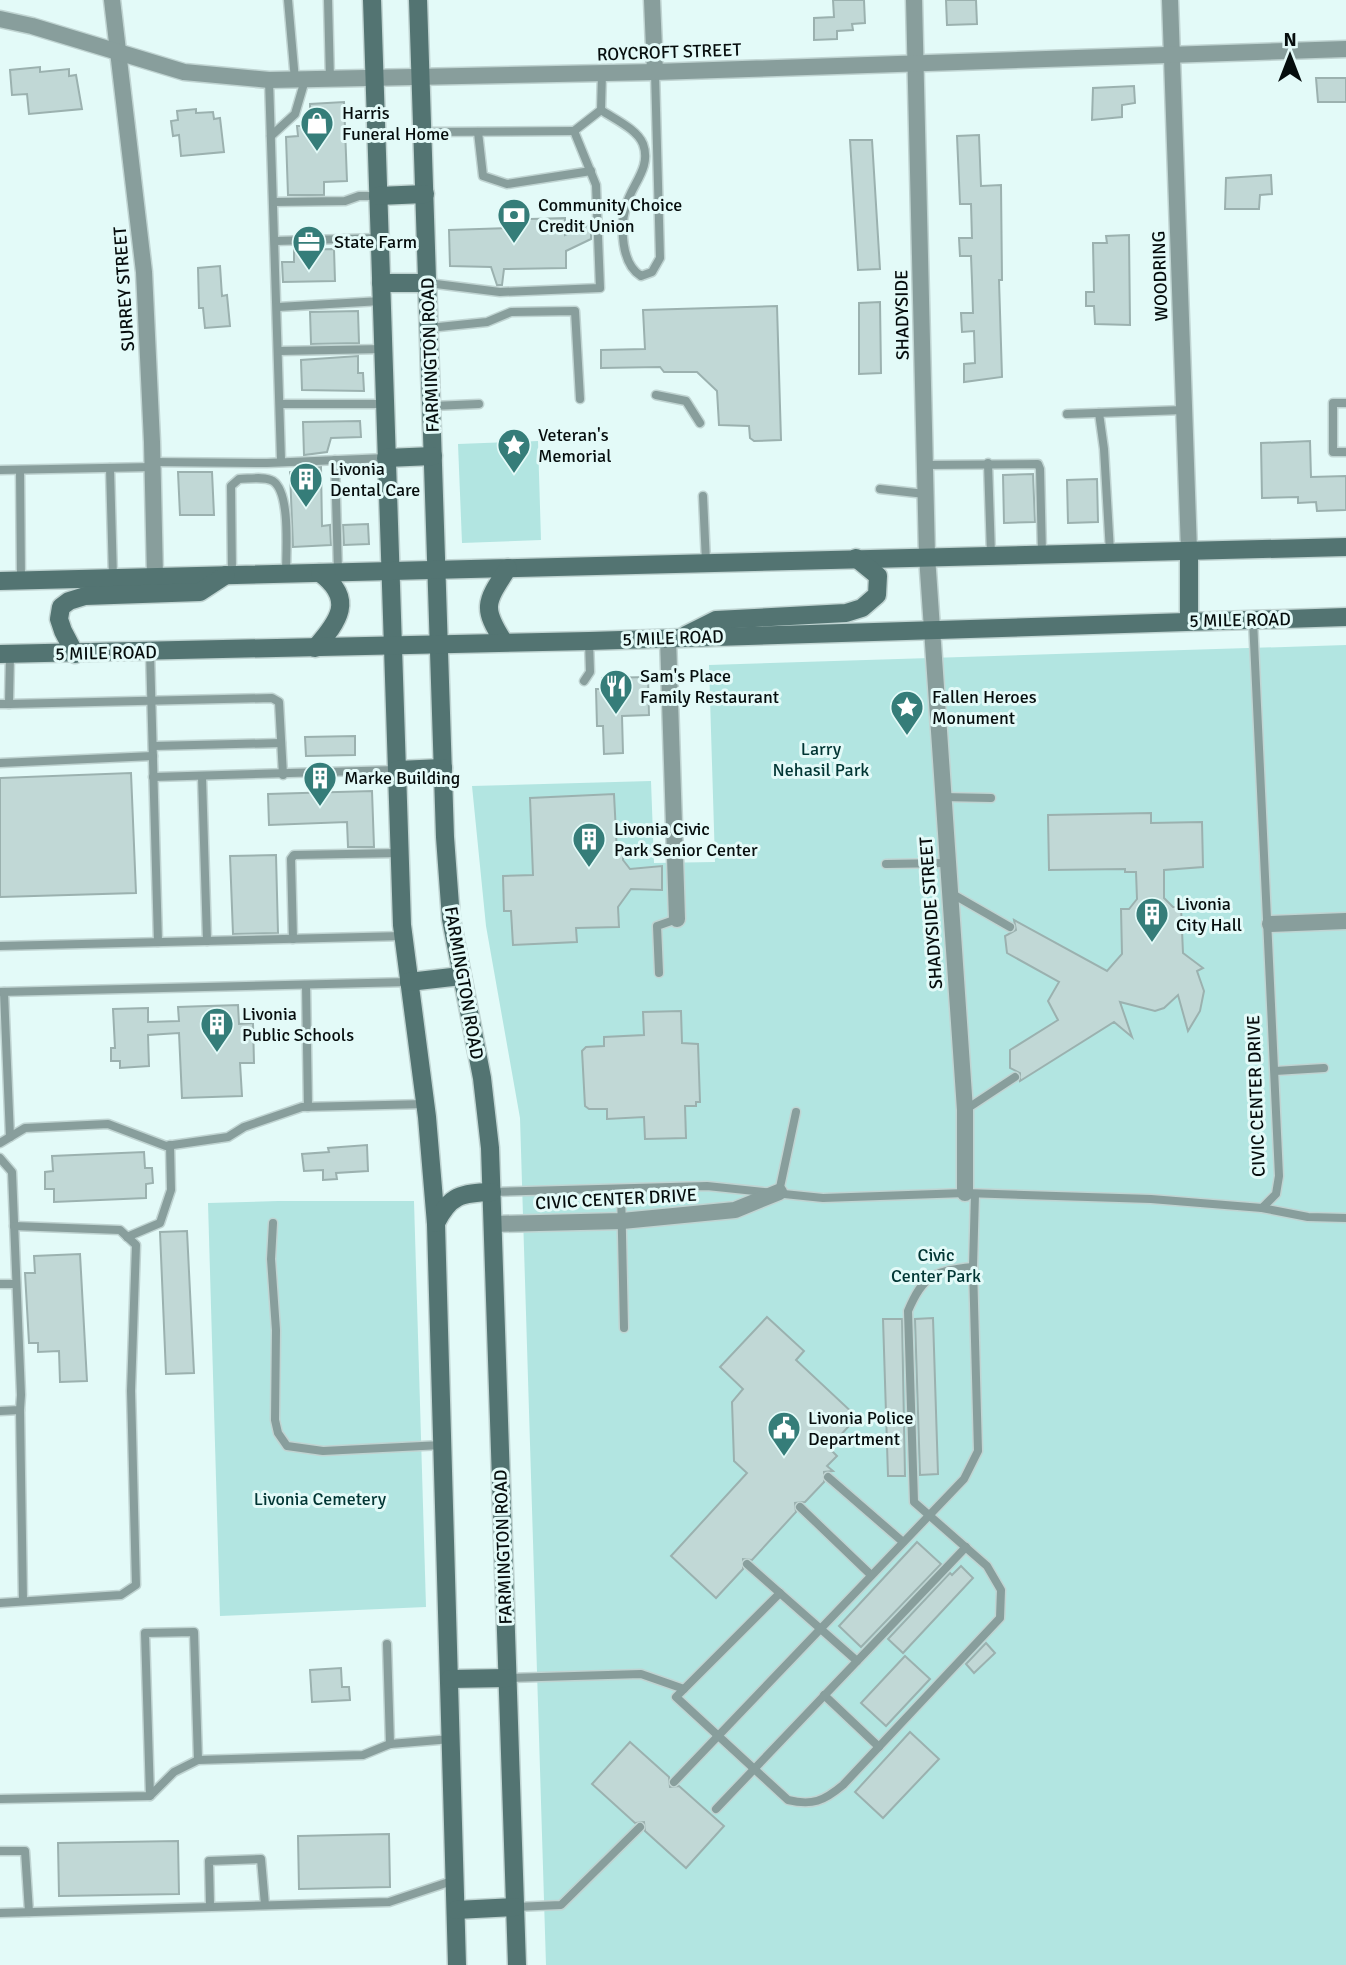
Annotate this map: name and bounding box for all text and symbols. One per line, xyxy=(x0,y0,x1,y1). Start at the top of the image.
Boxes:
north arrow xyxy=(1255,21,1325,91)
text: N xyxy=(1283,28,1297,52)
street label: ROYCROFT STREET xyxy=(596,38,742,66)
place label: Harris Funeral Home xyxy=(342,102,449,145)
shop icon: Harris Funeral Home xyxy=(298,104,336,153)
place label: Community Choice Credit Union xyxy=(538,194,682,237)
bank icon: Community Choice Credit Union xyxy=(495,196,533,245)
office icon: State Farm xyxy=(290,223,328,272)
street label: SURREY STREET xyxy=(109,226,139,352)
street label: WOODRING xyxy=(1147,230,1173,322)
place label: State Farm xyxy=(334,231,417,253)
street label: SHADYSIDE xyxy=(890,270,914,360)
street label: FARMINGTON ROAD xyxy=(416,277,444,433)
place label: Veteran's Memorial xyxy=(538,424,611,467)
place icon: Veteran's Memorial xyxy=(495,426,533,475)
place label: Livonia Dental Care xyxy=(330,458,420,501)
building icon: Livonia Dental Care xyxy=(287,460,325,509)
street label: 5 MILE ROAD xyxy=(1189,608,1291,632)
street label: 5 MILE ROAD xyxy=(622,625,724,651)
street label: 5 MILE ROAD xyxy=(55,641,157,665)
place label: Sam's Place Family Restaurant xyxy=(640,665,779,708)
restaurant icon: Sam's Place Family Restaurant xyxy=(597,667,635,716)
place label: Fallen Heroes Monument xyxy=(932,686,1037,729)
place icon: Fallen Heroes Monument xyxy=(888,688,926,737)
park label: Larry Nehasil Park xyxy=(773,738,869,781)
building icon: Marke Building xyxy=(301,759,339,808)
place label: Marke Building xyxy=(344,767,460,789)
place label: Livonia Civic Park Senior Center xyxy=(614,818,758,861)
building icon: Livonia Civic Park Senior Center xyxy=(570,820,608,869)
street label: SHADYSIDE STREET xyxy=(915,836,947,990)
place label: Livonia City Hall xyxy=(1176,893,1242,936)
building icon: Livonia City Hall xyxy=(1133,895,1171,944)
street label: FARMINGTON ROAD xyxy=(440,905,488,1061)
place label: Livonia Public Schools xyxy=(242,1003,354,1046)
building icon: Livonia Public Schools xyxy=(198,1005,236,1054)
street label: CIVIC CENTER DRIVE xyxy=(1242,1015,1270,1177)
street label: CIVIC CENTER DRIVE xyxy=(535,1184,697,1214)
park label: Civic Center Park xyxy=(891,1244,981,1287)
place label: Livonia Police Department xyxy=(808,1407,913,1450)
public building icon: Livonia Police Department xyxy=(765,1409,803,1458)
street label: FARMINGTON ROAD xyxy=(489,1469,517,1625)
park label: Livonia Cemetery xyxy=(254,1488,387,1510)

